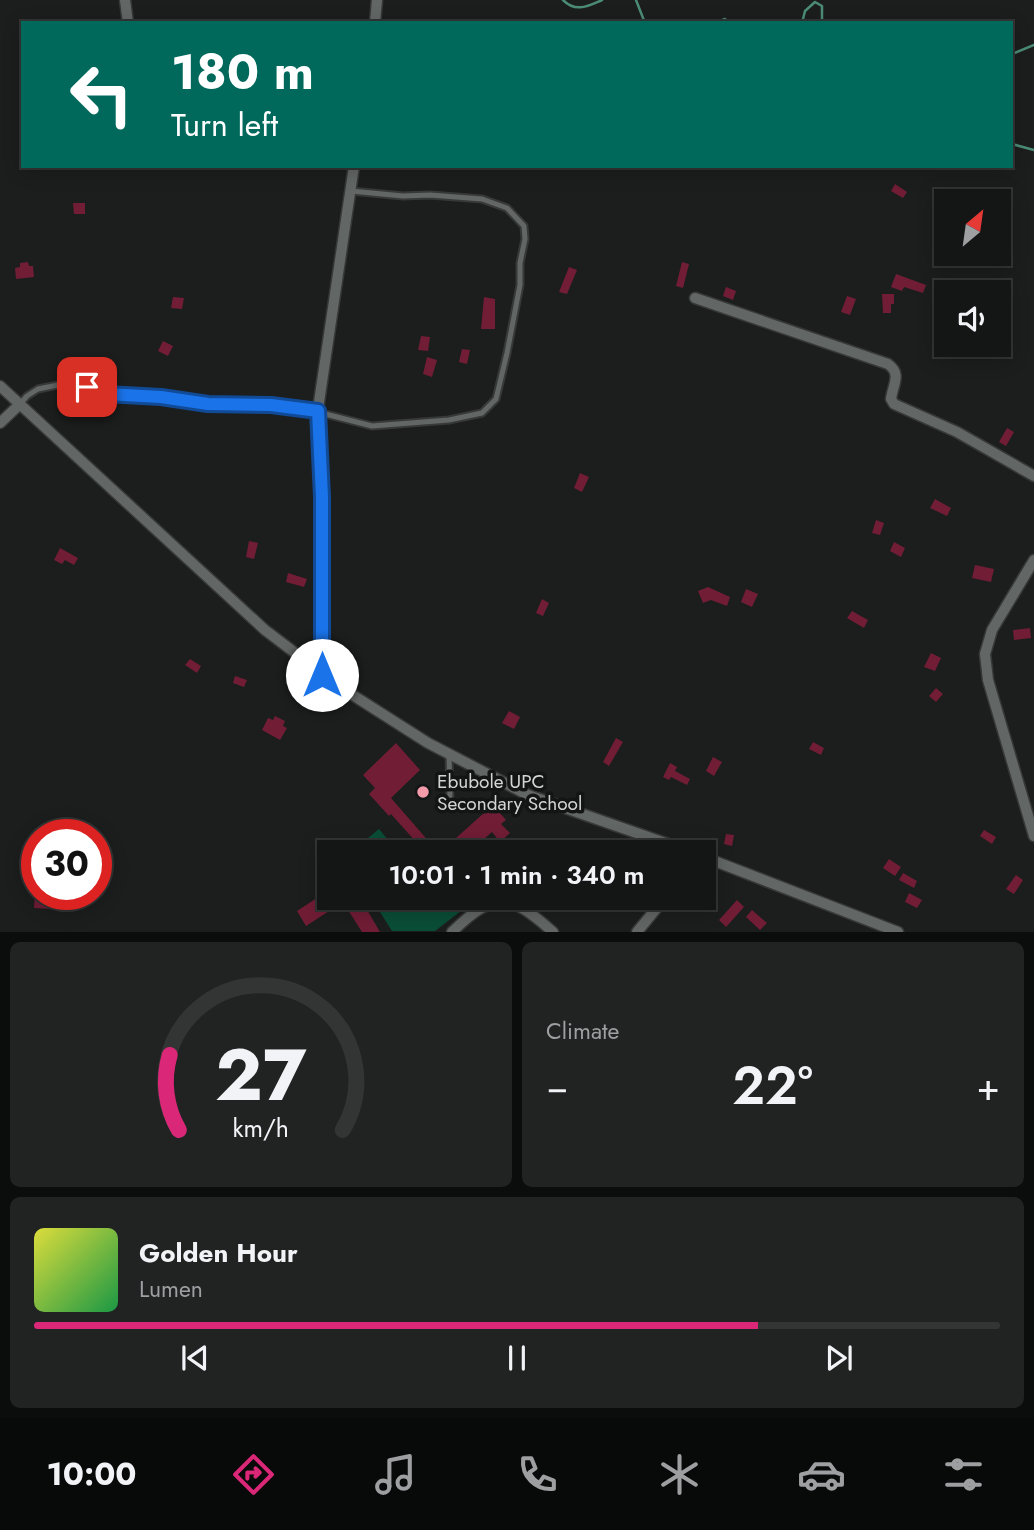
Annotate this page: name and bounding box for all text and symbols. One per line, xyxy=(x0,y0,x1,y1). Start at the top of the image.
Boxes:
text: 180 m xyxy=(171,37,314,107)
icon: left xyxy=(56,49,147,140)
text: Turn left xyxy=(171,102,278,148)
north arrow xyxy=(934,189,1012,266)
map controls xyxy=(934,189,1011,357)
button: sound xyxy=(934,280,1011,357)
pin xyxy=(57,357,117,417)
icon: arrive xyxy=(68,368,106,406)
position arrow xyxy=(285,638,359,712)
place label: Ebubole UPC Secondary School xyxy=(437,768,582,817)
marker: Ebubole UPC Secondary School xyxy=(415,784,431,800)
speed limit sign: 30 xyxy=(21,819,112,910)
text: 10:01 · 1 min · 340 m xyxy=(388,856,645,894)
text: Climate xyxy=(546,1014,619,1048)
text: 27 xyxy=(215,1023,307,1128)
text: 22° xyxy=(732,1048,813,1124)
text: − xyxy=(546,1059,568,1114)
text: + xyxy=(977,1059,1000,1114)
text: km/h xyxy=(233,1110,289,1146)
text: Golden Hour xyxy=(139,1234,298,1272)
text: Lumen xyxy=(139,1272,203,1306)
icon: previous xyxy=(176,1339,214,1377)
icon: pause xyxy=(498,1339,536,1377)
icon: next xyxy=(820,1339,858,1377)
icon: directions xyxy=(229,1450,278,1499)
icon: music xyxy=(371,1450,420,1499)
icon: phone xyxy=(513,1450,562,1499)
icon: climate xyxy=(655,1450,704,1499)
icon: car xyxy=(797,1450,846,1499)
icon: filters xyxy=(939,1450,988,1499)
text: 10:00 xyxy=(46,1451,137,1497)

